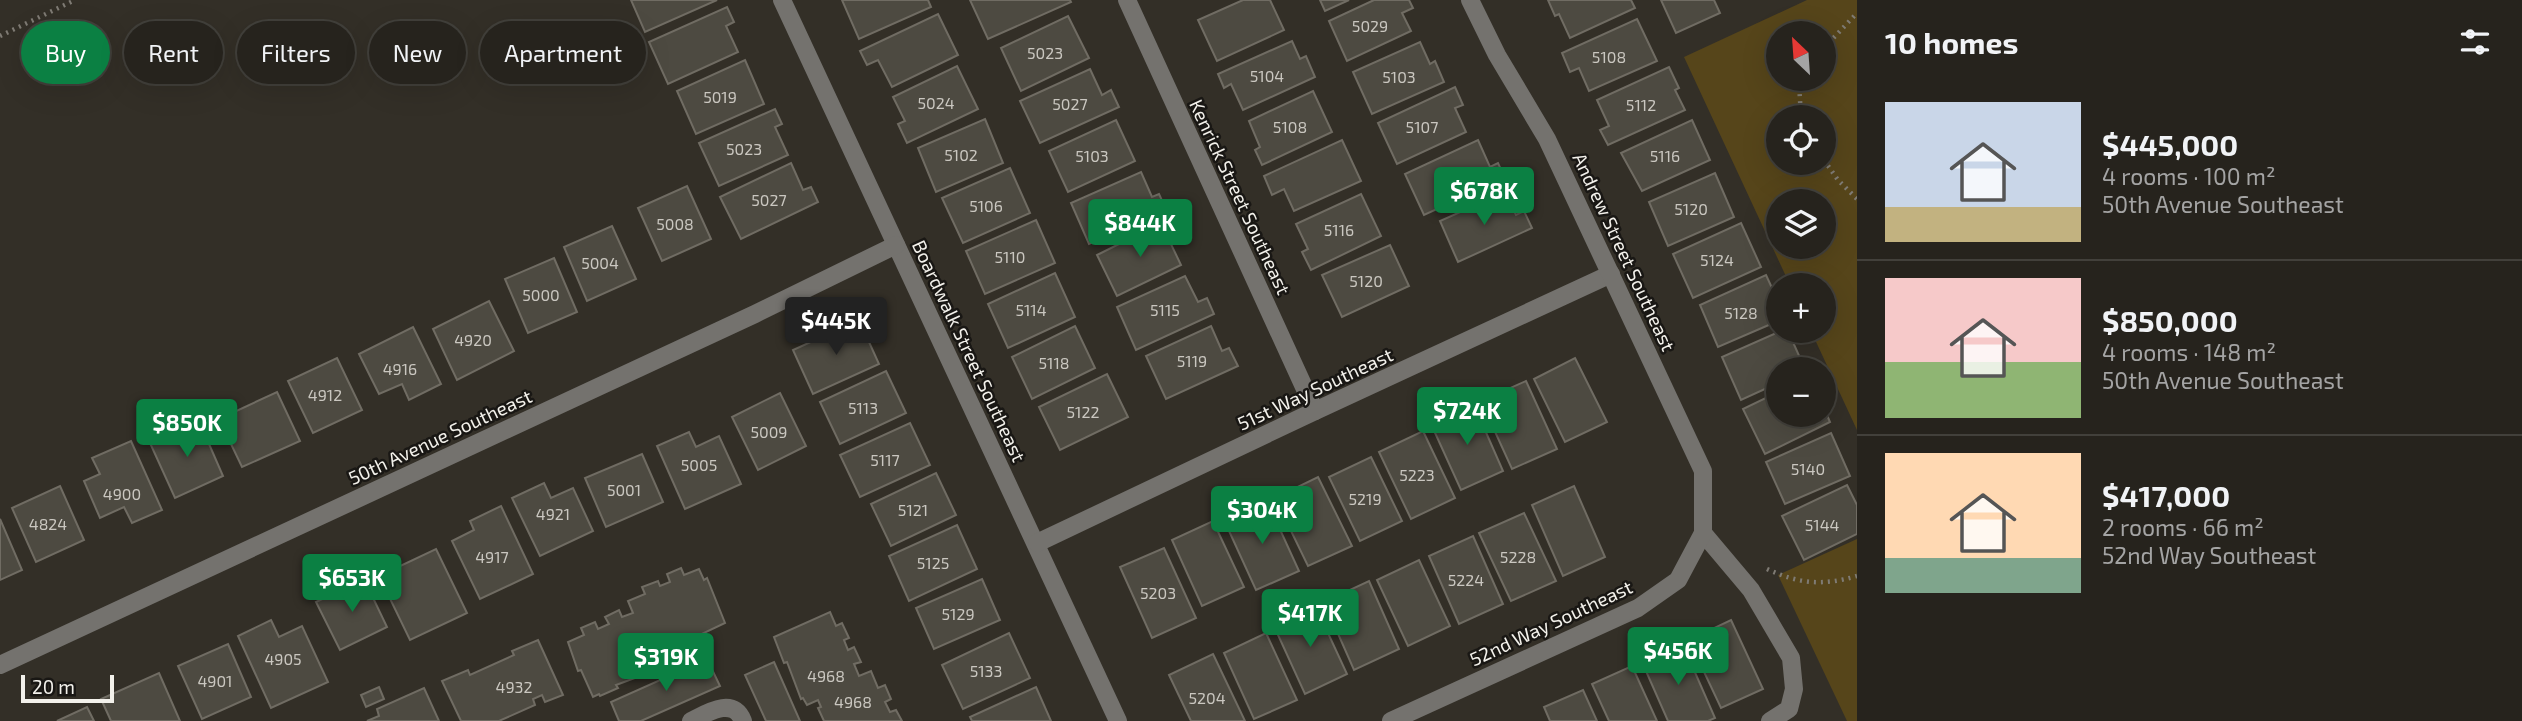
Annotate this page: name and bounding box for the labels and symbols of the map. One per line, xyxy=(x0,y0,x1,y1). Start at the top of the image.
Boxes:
house number: 5029 xyxy=(1352,16,1388,35)
north arrow xyxy=(1766,21,1836,91)
house number: 5023 xyxy=(1027,43,1063,62)
house number: 5108 xyxy=(1592,47,1626,66)
house number: 5104 xyxy=(1250,66,1284,85)
house number: 5103 xyxy=(1382,67,1416,86)
house number: 5019 xyxy=(703,87,737,106)
house number: 5024 xyxy=(917,93,955,112)
house number: 5027 xyxy=(1052,94,1088,113)
house number: 5112 xyxy=(1626,95,1656,114)
street label: Kenrick Street Southeast xyxy=(1185,96,1296,298)
house number: 5108 xyxy=(1273,117,1307,136)
house number: 5107 xyxy=(1406,117,1438,136)
house number: 5023 xyxy=(726,139,762,158)
house number: 5102 xyxy=(944,145,978,164)
house number: 5103 xyxy=(1075,146,1109,165)
house number: 5116 xyxy=(1650,146,1680,165)
street label: Andrew Street Southeast xyxy=(1568,149,1681,355)
pin: $678K xyxy=(1435,168,1533,227)
house number: 5027 xyxy=(751,190,787,209)
house number: 5106 xyxy=(969,196,1003,215)
house number: 5120 xyxy=(1674,199,1708,218)
pin: $844K xyxy=(1091,200,1189,259)
house number: 5008 xyxy=(656,214,694,233)
house number: 5116 xyxy=(1324,220,1354,239)
street label: Boardwalk Street Southeast xyxy=(908,236,1031,465)
house number: 5110 xyxy=(995,247,1025,266)
house number: 5124 xyxy=(1700,250,1734,269)
house number: 5004 xyxy=(581,253,619,272)
house number: 5120 xyxy=(1349,271,1383,290)
house number: 5000 xyxy=(522,285,560,304)
pin: $445K xyxy=(787,298,885,357)
house number: 5114 xyxy=(1015,300,1047,319)
house number: 5115 xyxy=(1150,300,1180,319)
house number: 5128 xyxy=(1724,303,1758,322)
house number: 4920 xyxy=(454,330,492,349)
street label: 51st Way Southeast xyxy=(1233,342,1396,435)
house number: 5119 xyxy=(1177,351,1207,370)
house number: 5118 xyxy=(1038,353,1070,372)
house number: 4916 xyxy=(383,359,417,378)
street label: 50th Avenue Southeast xyxy=(344,384,535,489)
house number: 4912 xyxy=(308,385,342,404)
pin: $724K xyxy=(1418,388,1516,447)
house number: 5113 xyxy=(848,398,878,417)
pin: $850K xyxy=(138,400,236,459)
house number: 5122 xyxy=(1067,402,1099,421)
house number: 5009 xyxy=(750,422,788,441)
house number: 5117 xyxy=(870,450,900,469)
house number: 5005 xyxy=(681,455,717,474)
house number: 5140 xyxy=(1791,459,1825,478)
house number: 5223 xyxy=(1399,465,1435,484)
house number: 5001 xyxy=(607,480,641,499)
house number: 4900 xyxy=(103,484,141,503)
pin: $304K xyxy=(1213,486,1311,546)
house number: 5219 xyxy=(1348,489,1382,508)
house number: 5121 xyxy=(898,500,928,519)
house number: 4921 xyxy=(536,504,570,523)
house number: 4824 xyxy=(29,514,67,533)
house number: 5144 xyxy=(1805,515,1839,534)
house number: 4917 xyxy=(475,547,509,566)
house number: 5228 xyxy=(1500,547,1536,566)
house number: 5125 xyxy=(917,553,949,572)
pin: $653K xyxy=(303,554,401,614)
house number: 5224 xyxy=(1448,570,1484,589)
street label: 52nd Way Southeast xyxy=(1466,575,1636,670)
house number: 5203 xyxy=(1140,583,1176,602)
pin: $417K xyxy=(1261,590,1359,649)
house number: 5129 xyxy=(941,604,975,623)
pin: $456K xyxy=(1629,628,1727,687)
pin: $319K xyxy=(617,634,715,693)
house number: 4905 xyxy=(264,649,302,668)
house number: 5133 xyxy=(970,661,1002,680)
house number: 4968 xyxy=(807,666,845,685)
house number: 4901 xyxy=(197,671,233,690)
scale bar xyxy=(21,672,114,704)
house number: 4932 xyxy=(496,677,532,696)
house number: 5204 xyxy=(1188,688,1226,707)
house number: 4968 xyxy=(834,692,872,711)

